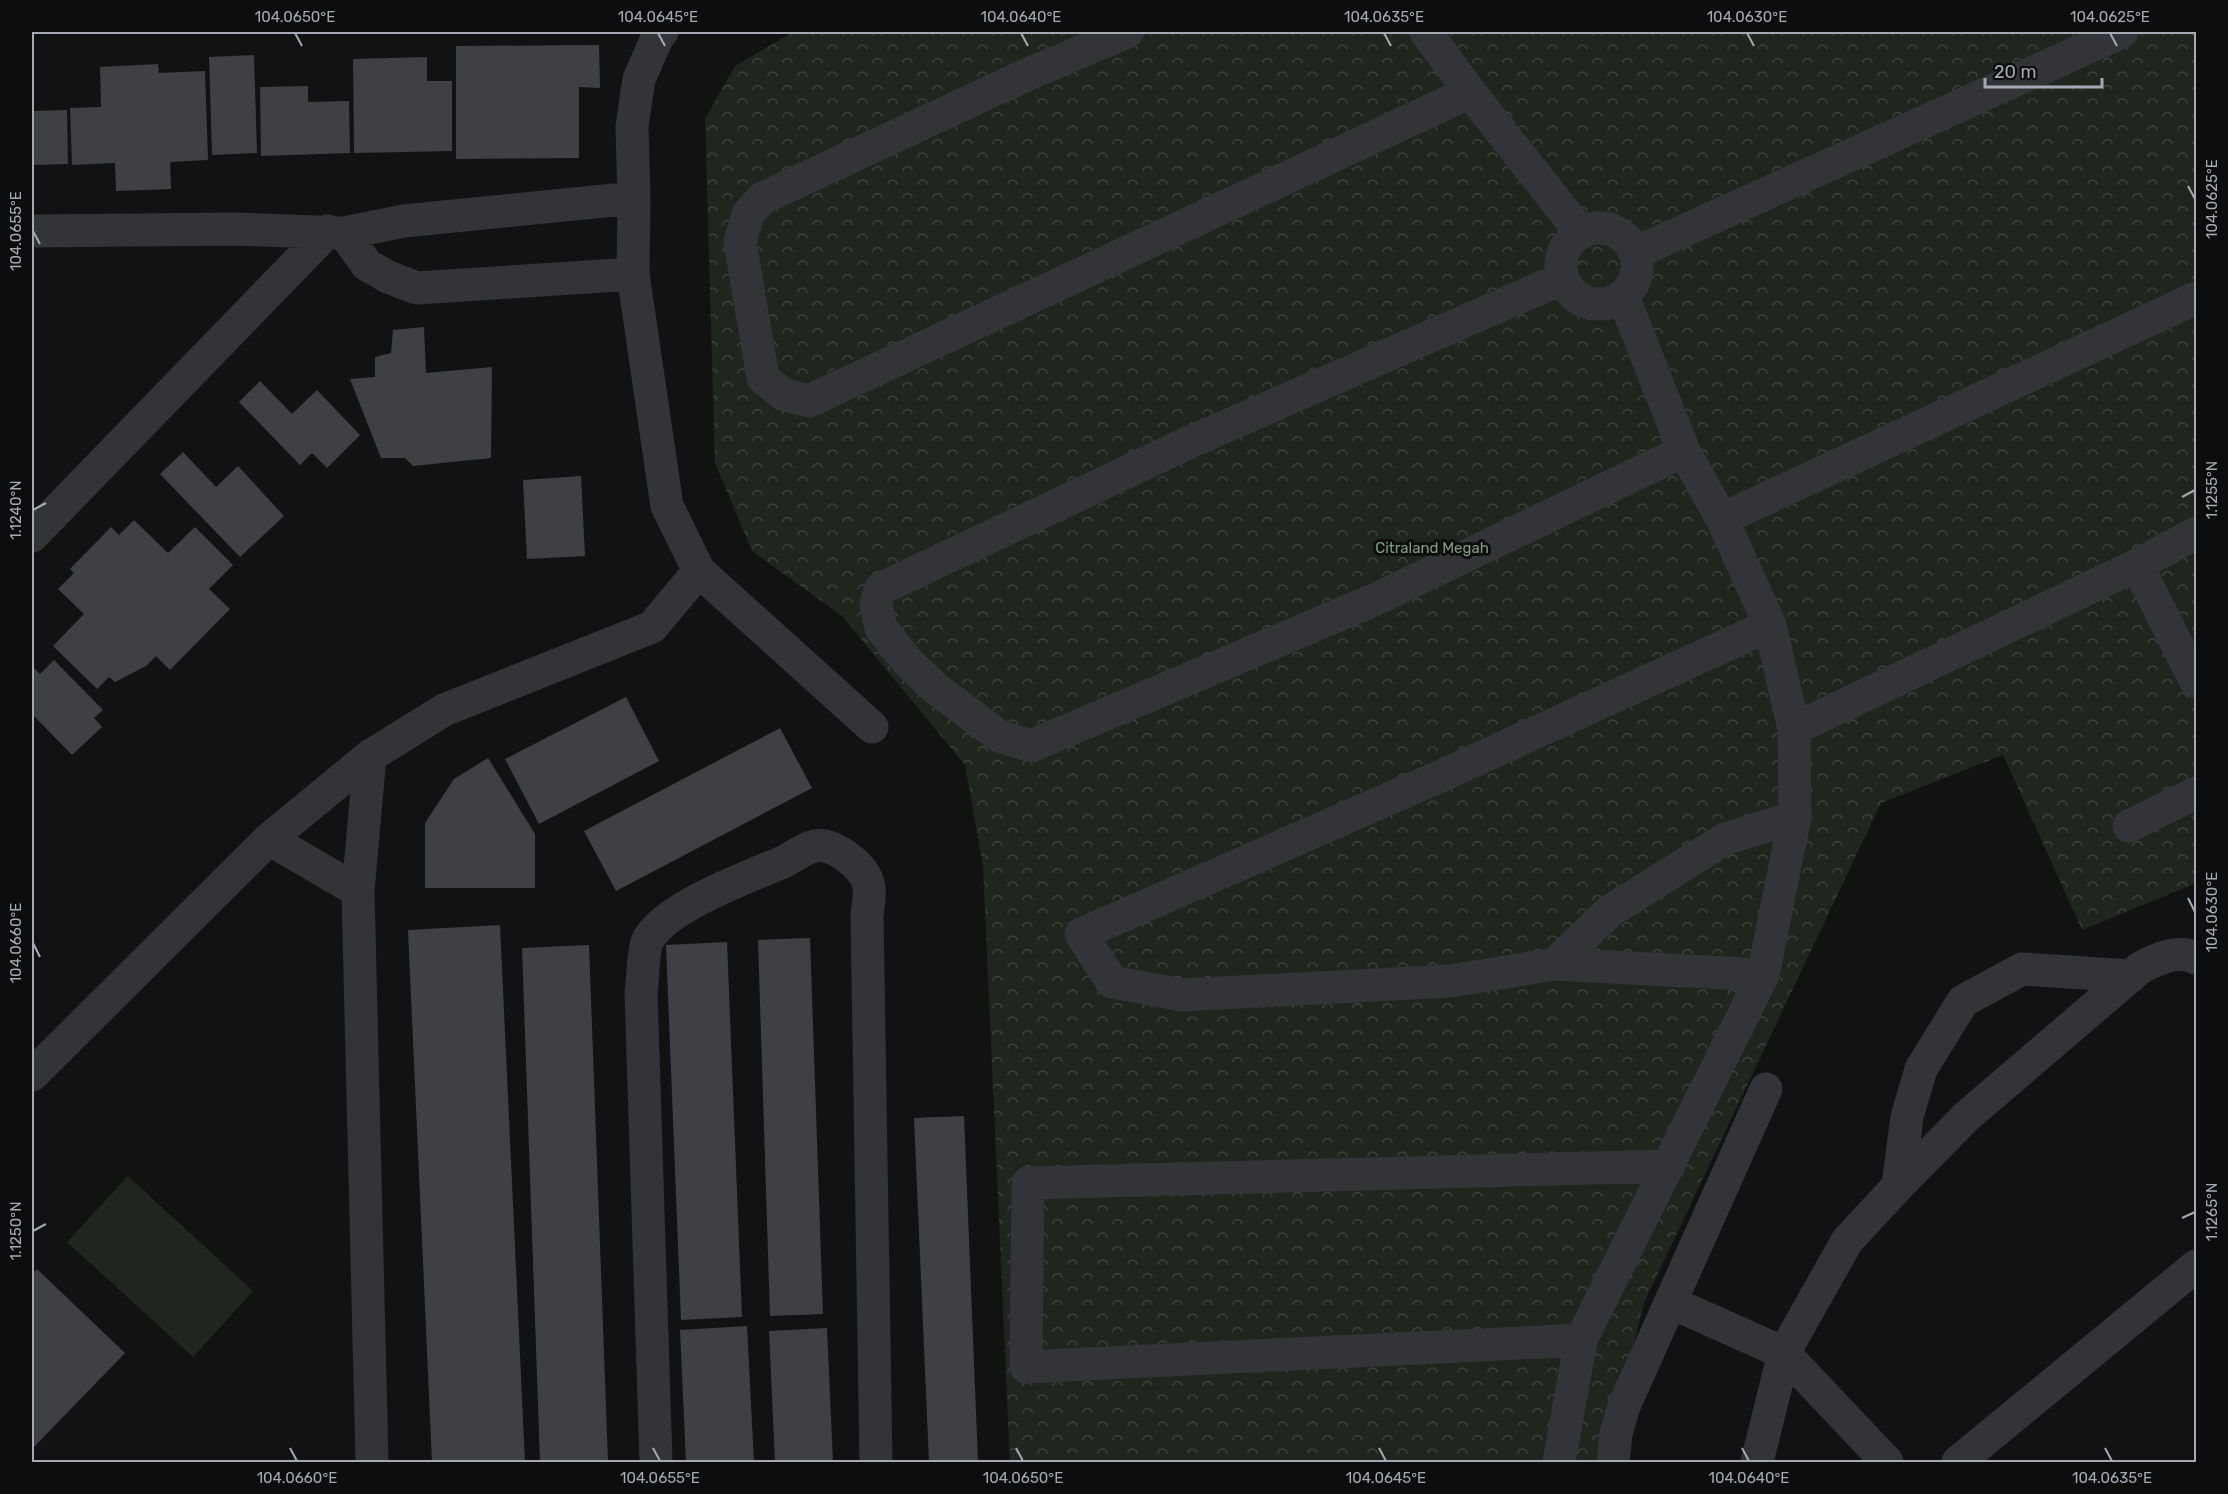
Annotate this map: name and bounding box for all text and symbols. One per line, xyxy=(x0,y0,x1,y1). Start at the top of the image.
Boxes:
text: 104.0650°E xyxy=(255,8,335,26)
text: 104.0645°E xyxy=(618,8,698,26)
text: 104.0640°E xyxy=(981,8,1061,26)
text: 104.0635°E xyxy=(1344,8,1424,26)
text: 104.0630°E xyxy=(1707,8,1787,26)
text: 104.0625°E xyxy=(2070,8,2150,26)
scale bar xyxy=(1985,51,2102,89)
text: 20 m xyxy=(1994,61,2036,83)
text: 104.0625°E xyxy=(2203,159,2221,239)
text: 104.0655°E xyxy=(7,191,25,271)
text: 1.1255°N xyxy=(2203,461,2221,519)
text: 1.1240°N xyxy=(7,480,25,540)
park label: Citraland Megah xyxy=(1375,539,1489,557)
text: 104.0630°E xyxy=(2203,872,2221,952)
text: 104.0660°E xyxy=(7,903,25,983)
text: 1.1265°N xyxy=(2203,1183,2221,1241)
text: 1.1250°N xyxy=(7,1201,25,1261)
text: 104.0660°E xyxy=(257,1469,337,1487)
text: 104.0655°E xyxy=(620,1469,700,1487)
text: 104.0650°E xyxy=(983,1469,1063,1487)
text: 104.0645°E xyxy=(1346,1469,1426,1487)
text: 104.0640°E xyxy=(1709,1469,1789,1487)
text: 104.0635°E xyxy=(2072,1469,2152,1487)

